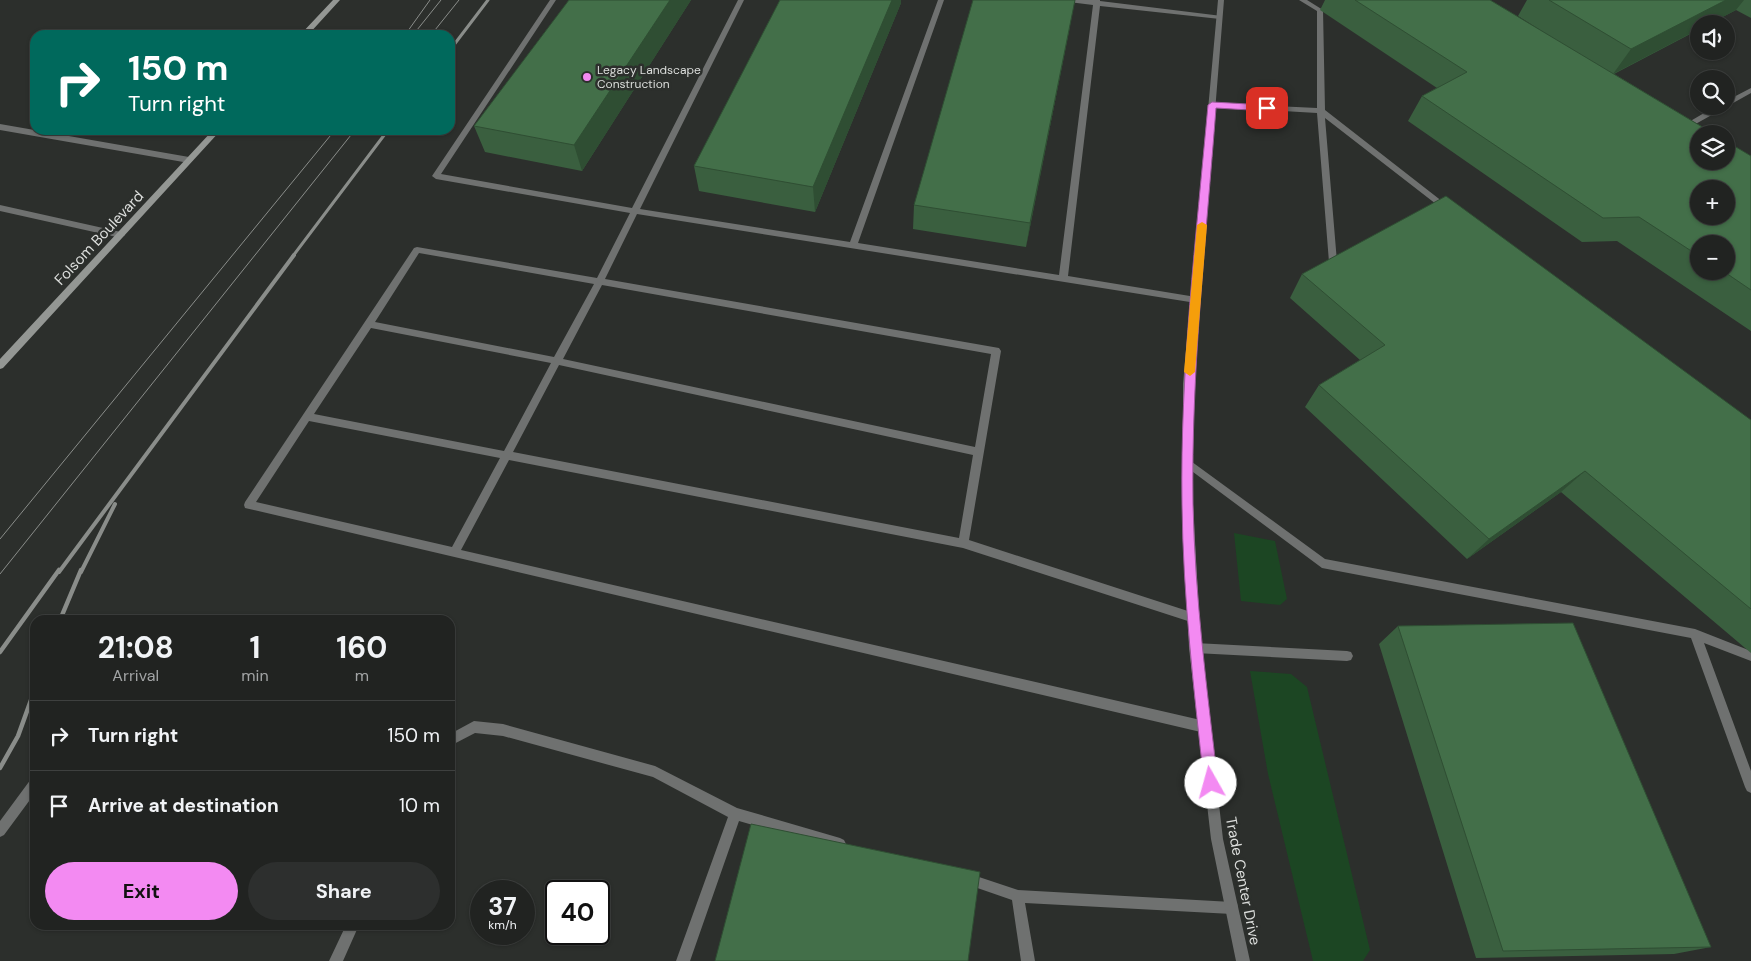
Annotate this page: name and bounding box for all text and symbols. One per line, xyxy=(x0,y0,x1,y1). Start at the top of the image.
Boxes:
map controls xyxy=(1690,15,1735,280)
button: sound xyxy=(1690,15,1735,60)
text: 150 m xyxy=(128,45,228,91)
icon: right xyxy=(45,50,110,115)
place label: Legacy Landscape Construction xyxy=(597,62,701,92)
button: search xyxy=(1690,70,1735,115)
marker: Legacy Landscape Construction xyxy=(581,71,593,83)
pin xyxy=(1246,87,1288,129)
text: Turn right xyxy=(128,89,225,118)
icon: arrive xyxy=(1253,94,1281,122)
button: layers xyxy=(1690,125,1735,170)
button: + xyxy=(1690,180,1735,225)
street label: Folsom Boulevard xyxy=(50,186,148,290)
button: − xyxy=(1690,235,1735,280)
text: 21:08 xyxy=(98,628,174,667)
text: 1 xyxy=(249,628,260,667)
text: 160 xyxy=(336,628,387,667)
text: Arrival xyxy=(112,665,159,686)
text: min xyxy=(241,665,269,686)
text: m xyxy=(355,665,369,686)
icon: right xyxy=(45,722,73,750)
text: Turn right xyxy=(88,723,178,748)
text: 150 m xyxy=(388,723,440,748)
position arrow xyxy=(1184,756,1236,808)
icon: arrive xyxy=(45,792,73,820)
text: Arrive at destination xyxy=(88,793,279,818)
text: 10 m xyxy=(399,793,440,818)
street label: Trade Center Drive xyxy=(1221,815,1265,947)
button: Exit xyxy=(45,862,238,920)
button: Share xyxy=(248,862,440,920)
speed limit sign: 40 xyxy=(545,880,610,945)
text: 37 xyxy=(488,890,517,923)
text: km/h xyxy=(488,917,517,933)

